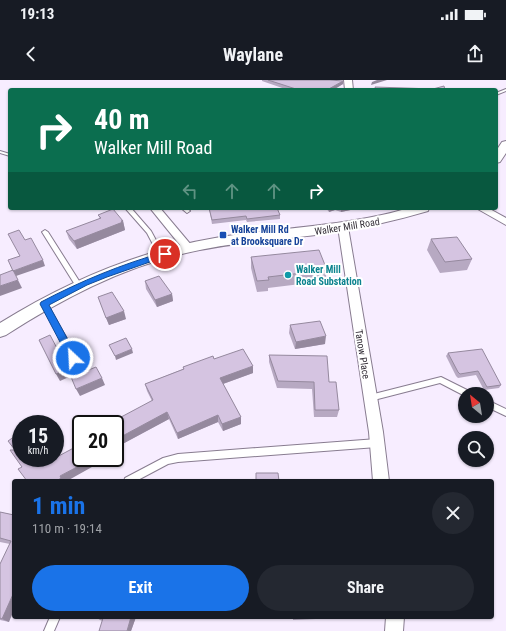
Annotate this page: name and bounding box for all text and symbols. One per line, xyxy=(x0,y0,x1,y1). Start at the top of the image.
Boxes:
text: 19:13 xyxy=(20,5,54,23)
icon: back xyxy=(20,43,42,65)
icon: share xyxy=(464,43,486,65)
text: Waylane xyxy=(223,44,283,65)
text: 40 m xyxy=(94,103,150,136)
icon: right xyxy=(28,104,80,156)
text: Walker Mill Road xyxy=(94,137,212,158)
icon: left xyxy=(179,180,201,202)
icon: ahead xyxy=(221,180,243,202)
icon: ahead xyxy=(263,180,285,202)
icon: right xyxy=(305,180,327,202)
street label: Walker Mill Road xyxy=(314,216,380,237)
place label: Walker Mill Rd at Brooksquare Dr xyxy=(231,224,304,247)
marker: Walker Mill Rd at Brooksquare Dr xyxy=(218,230,228,240)
pin xyxy=(148,237,182,271)
icon: arrive xyxy=(154,243,176,265)
place label: Walker Mill Road Substation xyxy=(296,264,362,287)
marker: Walker Mill Road Substation xyxy=(283,270,293,280)
street label: Tanow Place xyxy=(353,329,372,380)
position arrow xyxy=(52,337,94,379)
north arrow xyxy=(458,387,494,423)
map controls xyxy=(458,387,494,467)
speed limit sign: 20 xyxy=(72,415,124,467)
text: 15 xyxy=(28,424,48,448)
button: search xyxy=(458,431,494,467)
text: km/h xyxy=(28,445,48,456)
text: 1 min xyxy=(32,492,85,520)
button: close xyxy=(432,492,474,534)
text: 110 m · 19:14 xyxy=(32,521,102,536)
button: Exit xyxy=(32,565,249,611)
button: Share xyxy=(257,565,474,611)

